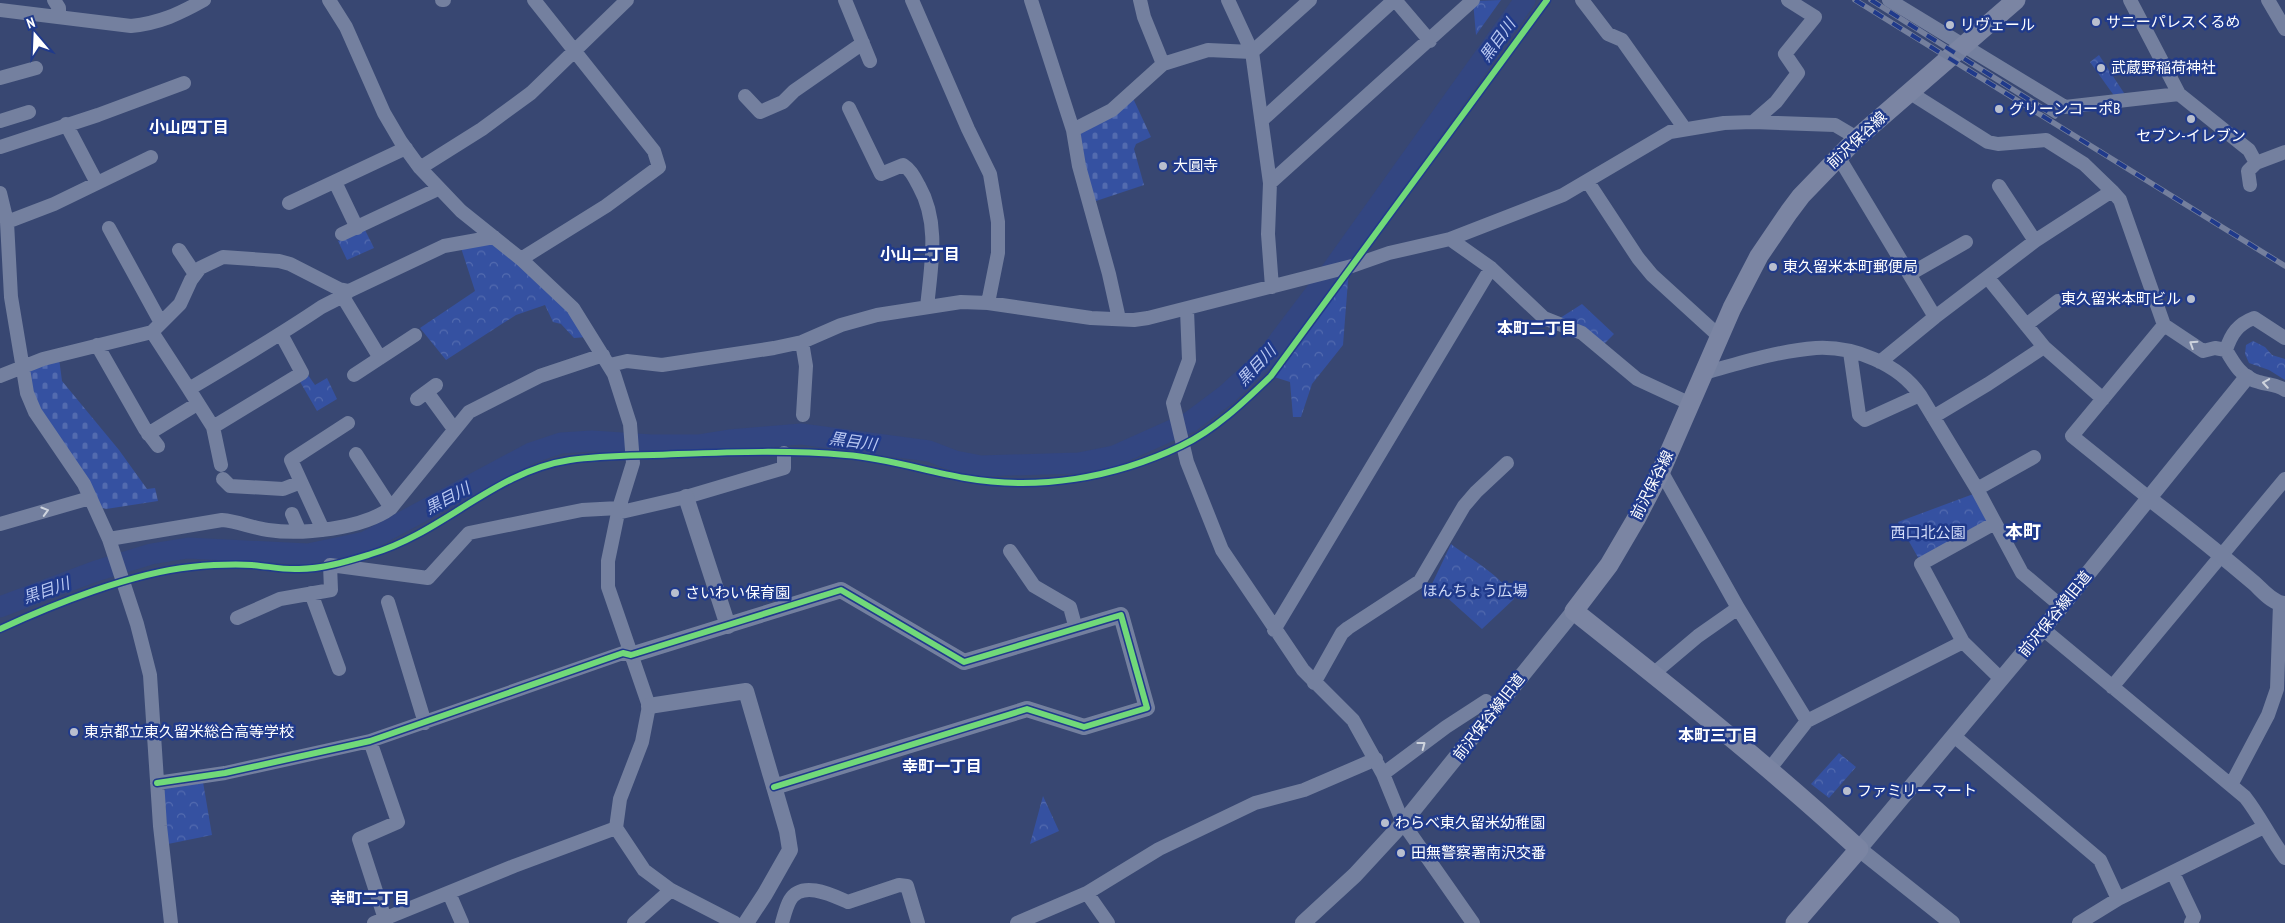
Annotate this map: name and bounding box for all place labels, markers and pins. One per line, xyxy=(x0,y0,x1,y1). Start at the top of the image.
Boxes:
place label: サニーパレスくるめ xyxy=(2106,12,2241,31)
place label: リヴェール xyxy=(1960,15,2035,34)
marker: サニーパレスくるめ xyxy=(2090,16,2102,28)
marker: リヴェール xyxy=(1944,19,1956,31)
place label: 武蔵野稲荷神社 xyxy=(2111,58,2216,77)
marker: 武蔵野稲荷神社 xyxy=(2095,62,2107,74)
place label: グリーンコーポB xyxy=(2009,99,2120,118)
marker: グリーンコーポB xyxy=(1993,103,2005,115)
marker: セブン-イレブン xyxy=(2185,113,2197,125)
place label: セブン-イレブン xyxy=(2136,126,2246,145)
place label: 大圓寺 xyxy=(1173,156,1218,175)
marker: 大圓寺 xyxy=(1157,160,1169,172)
place label: 東久留米本町郵便局 xyxy=(1783,257,1918,276)
marker: 東久留米本町郵便局 xyxy=(1767,261,1779,273)
place label: 東久留米本町ビル xyxy=(2061,289,2181,308)
marker: 東久留米本町ビル xyxy=(2185,293,2197,305)
place label: さいわい保育園 xyxy=(685,583,790,602)
marker: さいわい保育園 xyxy=(669,587,681,599)
place label: 東京都立東久留米総合高等学校 xyxy=(84,722,294,741)
marker: 東京都立東久留米総合高等学校 xyxy=(68,726,80,738)
place label: ファミリーマート xyxy=(1857,781,1977,800)
marker: ファミリーマート xyxy=(1841,785,1853,797)
place label: わらべ東久留米幼稚園 xyxy=(1395,813,1545,832)
marker: わらべ東久留米幼稚園 xyxy=(1379,817,1391,829)
place label: 田無警察署南沢交番 xyxy=(1411,843,1546,862)
marker: 田無警察署南沢交番 xyxy=(1395,847,1407,859)

